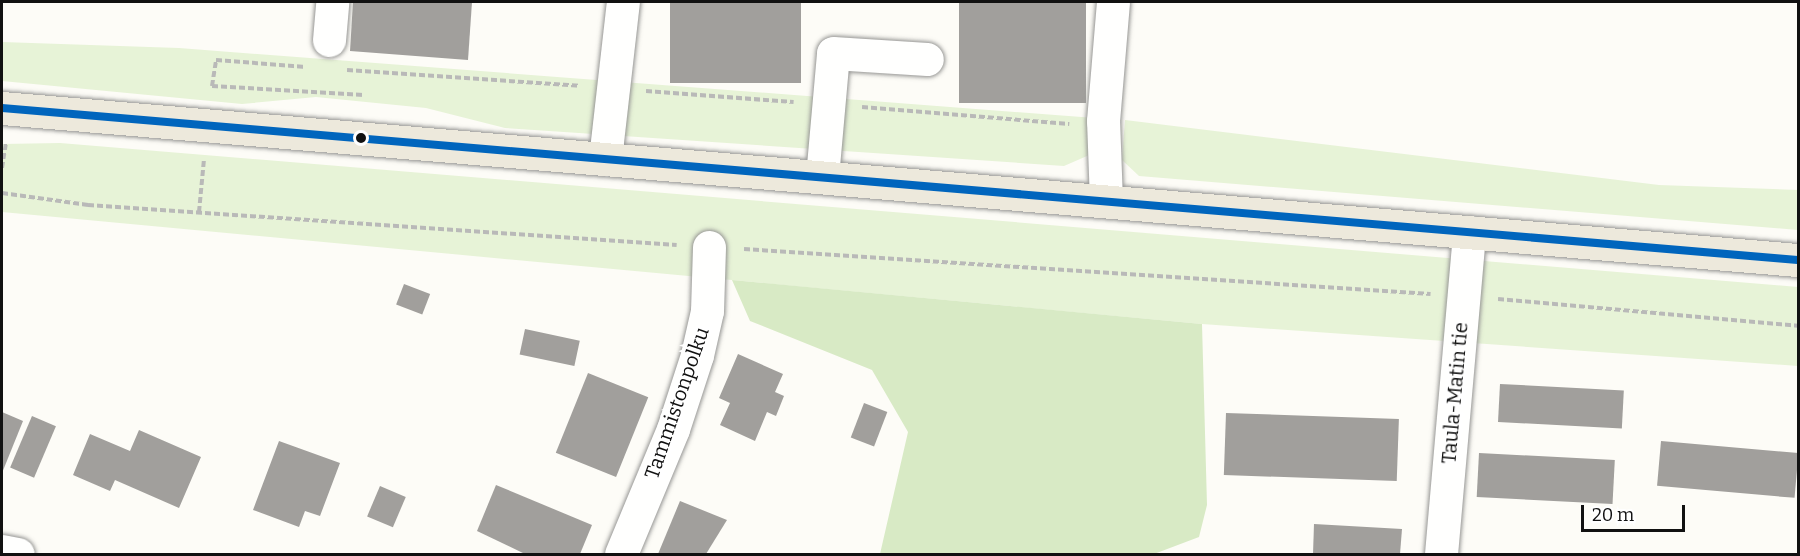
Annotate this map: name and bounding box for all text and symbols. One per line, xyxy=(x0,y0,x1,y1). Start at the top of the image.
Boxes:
unlabelled marker xyxy=(355,132,367,144)
street label: Taula-Matin tie xyxy=(1437,321,1473,465)
street label: Tammistonpolku xyxy=(640,324,714,482)
scale bar xyxy=(1584,493,1688,531)
text: 20 m xyxy=(1592,504,1634,526)

